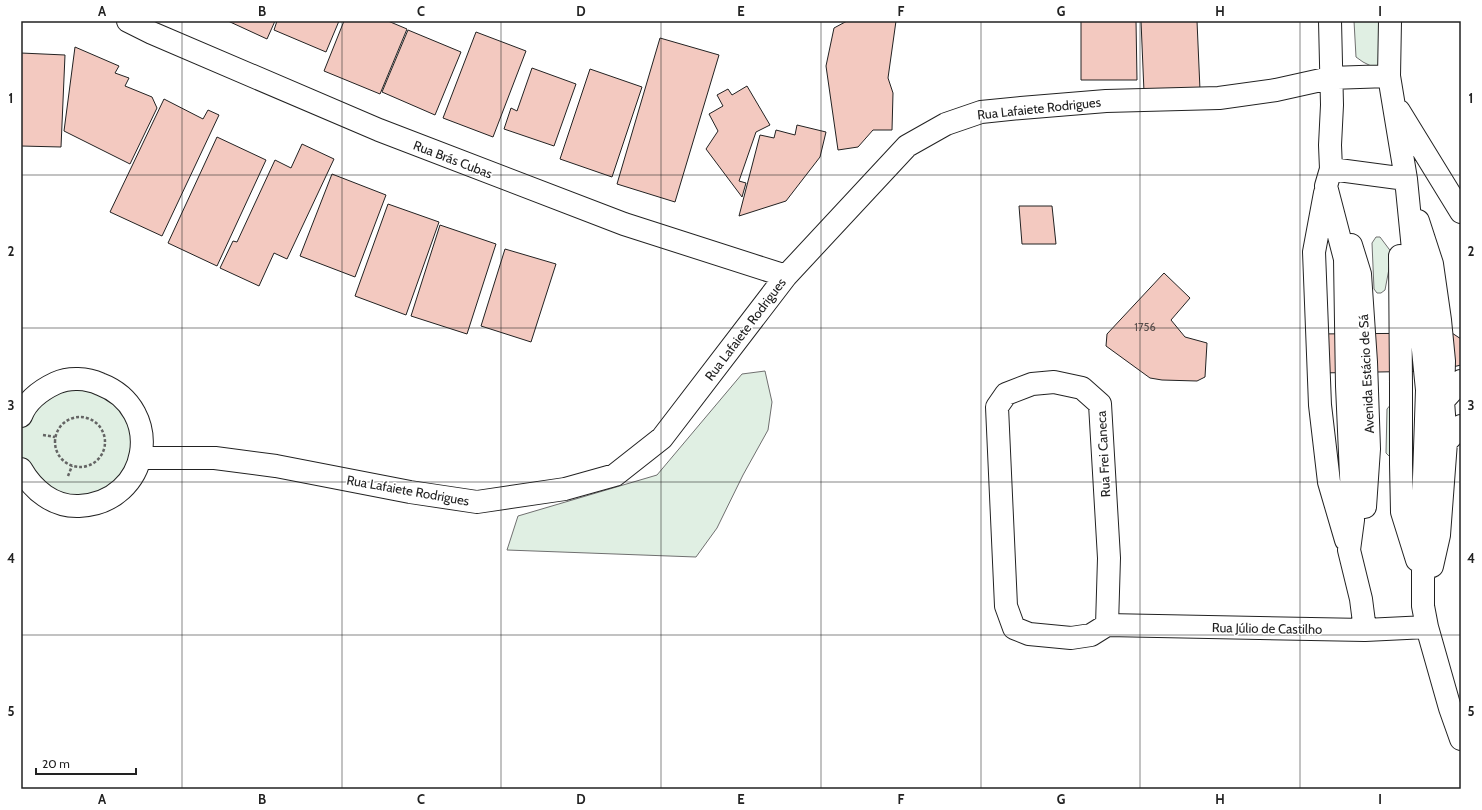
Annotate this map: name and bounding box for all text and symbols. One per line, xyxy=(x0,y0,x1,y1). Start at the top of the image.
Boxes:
text: A xyxy=(98,3,107,19)
text: B xyxy=(258,3,266,19)
text: C xyxy=(417,3,425,19)
text: D xyxy=(576,3,586,19)
text: E xyxy=(737,3,745,19)
text: F xyxy=(898,3,905,19)
text: G xyxy=(1057,3,1066,19)
text: H xyxy=(1215,3,1225,19)
text: I xyxy=(1378,3,1382,19)
text: 1 xyxy=(9,90,13,106)
text: 1 xyxy=(1469,90,1473,106)
street label: Rua Lafaiete Rodrigues xyxy=(976,93,1102,122)
street label: Rua Brás Cubas xyxy=(411,137,495,182)
text: 2 xyxy=(8,243,15,259)
text: 2 xyxy=(1468,243,1475,259)
street label: Rua Lafaiete Rodrigues xyxy=(701,274,789,383)
street label: Avenida Estácio de Sá xyxy=(1355,313,1377,434)
house number: 1756 xyxy=(1134,320,1156,334)
text: 3 xyxy=(7,397,15,413)
text: 3 xyxy=(1467,397,1475,413)
street label: Rua Frei Caneca xyxy=(1093,410,1113,498)
street label: Rua Lafaiete Rodrigues xyxy=(345,471,471,509)
text: 4 xyxy=(7,550,15,566)
text: 4 xyxy=(1467,550,1475,566)
street label: Rua Júlio de Castilho xyxy=(1212,619,1322,637)
text: 5 xyxy=(8,703,15,719)
text: 5 xyxy=(1468,703,1475,719)
scale bar xyxy=(36,750,136,776)
text: 20 m xyxy=(42,756,70,771)
text: A xyxy=(98,791,107,807)
text: B xyxy=(258,791,266,807)
text: C xyxy=(417,791,425,807)
text: D xyxy=(576,791,586,807)
text: E xyxy=(737,791,745,807)
text: F xyxy=(898,791,905,807)
text: G xyxy=(1057,791,1066,807)
text: H xyxy=(1215,791,1225,807)
text: I xyxy=(1378,791,1382,807)

